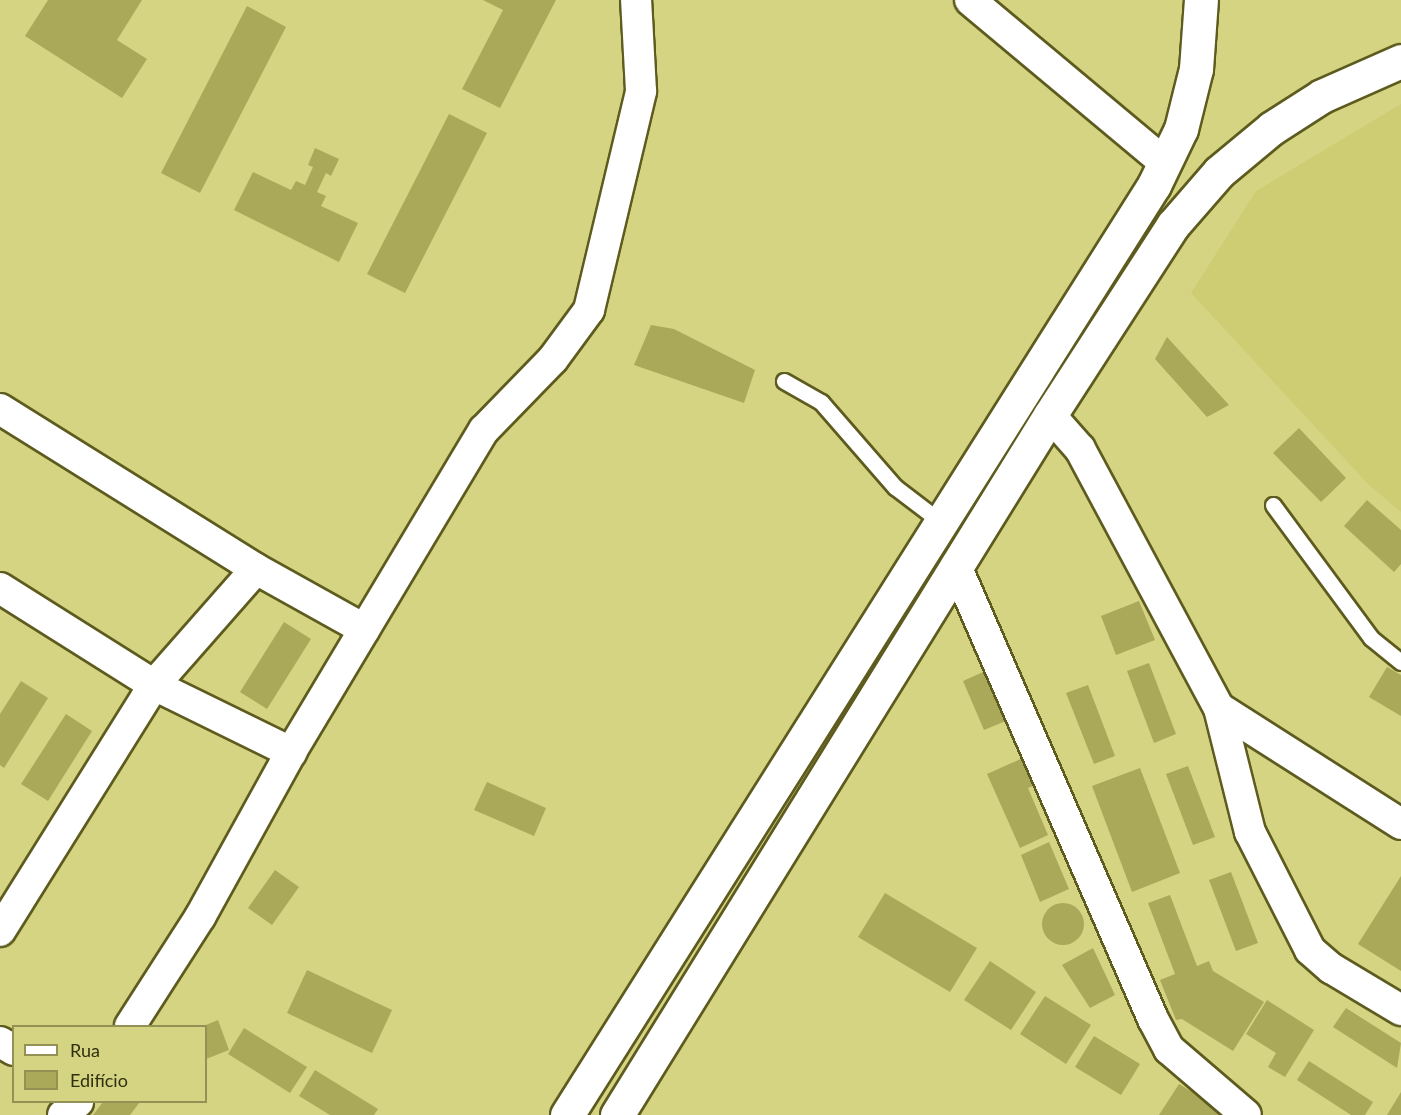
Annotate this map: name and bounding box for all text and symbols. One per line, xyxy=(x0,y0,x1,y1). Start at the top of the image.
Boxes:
legend xyxy=(12,1025,207,1103)
text: Rua xyxy=(70,1039,100,1061)
text: Edifício xyxy=(70,1069,128,1091)

